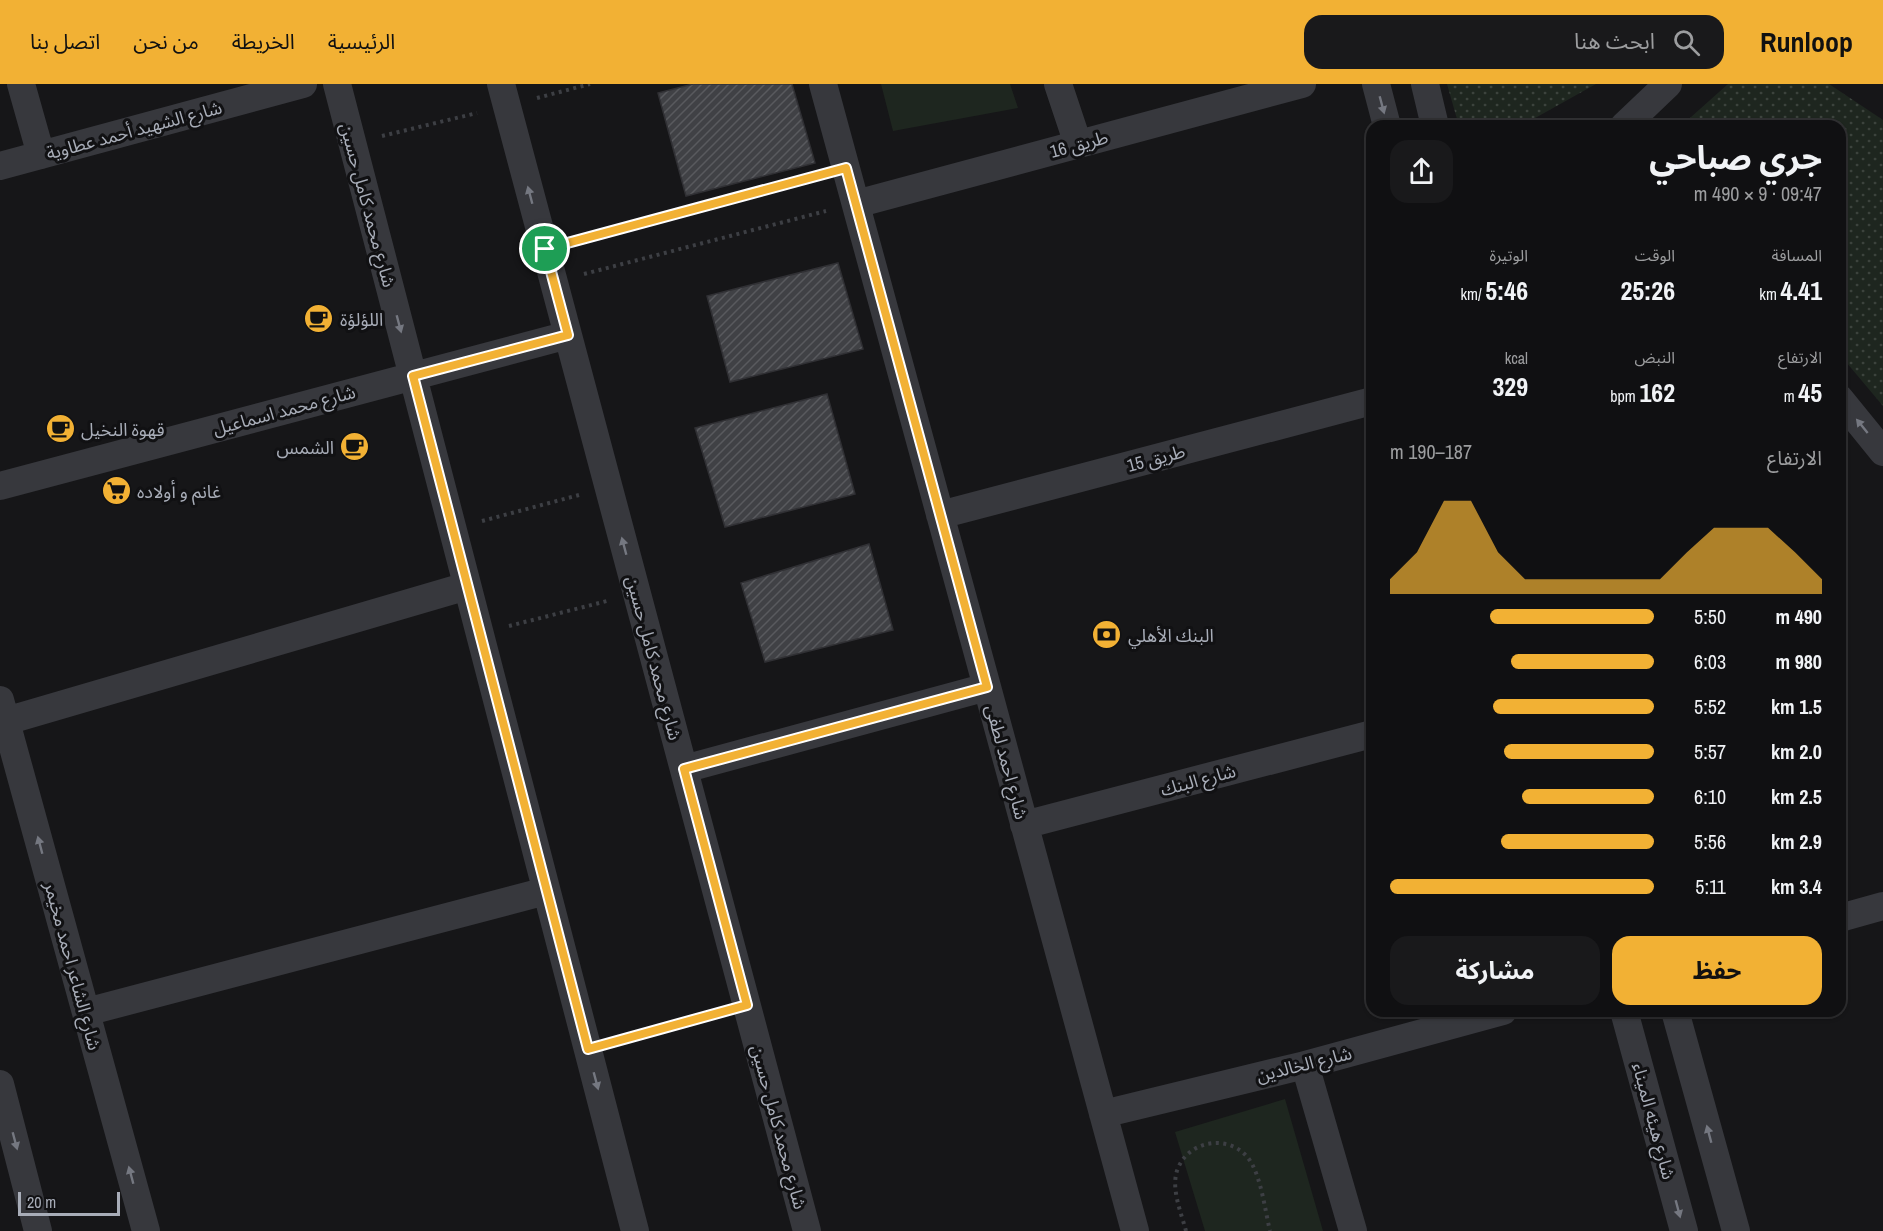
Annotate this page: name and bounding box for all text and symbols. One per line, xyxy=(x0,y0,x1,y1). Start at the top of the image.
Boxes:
search box xyxy=(1304,15,1724,69)
text: Runloop xyxy=(1760,23,1853,61)
text: ابحث هنا xyxy=(1574,26,1655,56)
icon: search xyxy=(1670,26,1703,59)
text: اتصل بنا xyxy=(30,27,100,56)
text: من نحن xyxy=(133,27,199,56)
text: الخريطة xyxy=(232,27,295,56)
text: الرئيسية xyxy=(328,27,395,56)
street label: شارع الشهيد أحمد عطاوية xyxy=(43,94,225,167)
one-way arrow xyxy=(1377,96,1387,114)
street label: شارع محمد كامل حسين xyxy=(332,120,402,291)
street label: طريق 16 xyxy=(1047,124,1111,164)
text: جري صباحي xyxy=(1649,135,1822,179)
button: share xyxy=(1390,140,1453,203)
text: 09:47 · 9 × 490 m xyxy=(1694,180,1822,207)
one-way arrow xyxy=(525,186,535,204)
pin xyxy=(519,223,570,274)
icon: arrive xyxy=(528,232,561,265)
text: الوتيرة xyxy=(1490,244,1528,266)
text: الوقت xyxy=(1635,244,1675,266)
text: المسافة xyxy=(1772,244,1822,266)
text: 5:46 xyxy=(1485,273,1528,308)
text: 25:26 xyxy=(1620,273,1675,308)
text: 4.41 xyxy=(1781,273,1822,308)
text: /km xyxy=(1461,283,1485,305)
text: km xyxy=(1759,283,1781,305)
cafe icon: اللؤلؤة xyxy=(303,303,335,335)
place label: اللؤلؤة xyxy=(340,307,383,332)
one-way arrow xyxy=(395,314,405,333)
text: النبض xyxy=(1634,346,1675,368)
text: الارتفاع xyxy=(1778,346,1822,368)
text: kcal xyxy=(1505,347,1528,369)
text: 329 xyxy=(1492,369,1528,404)
text: 162 xyxy=(1639,375,1675,410)
text: 45 xyxy=(1798,375,1822,410)
street label: شارع محمد اسماعيل xyxy=(210,379,359,443)
text: bpm xyxy=(1610,385,1639,407)
text: m xyxy=(1784,385,1798,407)
cafe icon: قهوة النخيل xyxy=(44,413,76,445)
place label: قهوة النخيل xyxy=(81,417,165,442)
one-way arrow xyxy=(1855,418,1868,434)
cafe icon: الشمس xyxy=(339,431,371,463)
place label: الشمس xyxy=(276,435,334,460)
street label: طريق 15 xyxy=(1124,438,1188,478)
text: 187–190 m xyxy=(1390,438,1472,465)
text: الارتفاع xyxy=(1767,444,1822,471)
supermarket icon: غانم و أولاده xyxy=(100,475,132,507)
place label: غانم و أولاده xyxy=(137,479,221,505)
one-way arrow xyxy=(619,536,629,555)
street label: شارع محمد كامل حسين xyxy=(618,573,688,744)
text: 5:50 xyxy=(1694,603,1726,630)
text: 490 m xyxy=(1775,603,1822,630)
bank icon: البنك الأهلي xyxy=(1091,619,1123,651)
place label: البنك الأهلي xyxy=(1128,623,1214,649)
text: 6:03 xyxy=(1694,648,1726,675)
text: 980 m xyxy=(1775,648,1822,675)
text: 5:52 xyxy=(1694,693,1726,720)
text: 1.5 km xyxy=(1771,693,1822,720)
street label: شارع احمد لطفى xyxy=(978,702,1034,823)
text: 5:57 xyxy=(1694,738,1726,765)
text: 2.0 km xyxy=(1771,738,1822,765)
street label: شارع البنك xyxy=(1158,758,1239,804)
text: 6:10 xyxy=(1694,783,1726,810)
text: 2.5 km xyxy=(1771,783,1822,810)
text: 5:56 xyxy=(1694,828,1726,855)
text: 2.9 km xyxy=(1771,828,1822,855)
one-way arrow xyxy=(35,836,44,854)
text: 5:11 xyxy=(1695,873,1726,900)
text: 3.4 km xyxy=(1771,873,1822,900)
street label: شارع الشاعر احمد مخيمر xyxy=(36,878,107,1053)
button: مشاركة xyxy=(1390,936,1600,1005)
button: حفظ xyxy=(1612,936,1822,1005)
street label: شارع الخالدين xyxy=(1254,1040,1355,1090)
street label: شارع محمد كامل حسين xyxy=(743,1042,813,1213)
street label: شارع هيئه الميناء xyxy=(1624,1060,1682,1183)
one-way arrow xyxy=(592,1073,601,1091)
one-way arrow xyxy=(1704,1125,1713,1143)
one-way arrow xyxy=(10,1132,20,1150)
one-way arrow xyxy=(126,1165,135,1183)
scale bar xyxy=(18,1189,120,1216)
text: 20 m xyxy=(27,1191,56,1213)
one-way arrow xyxy=(1674,1200,1684,1218)

